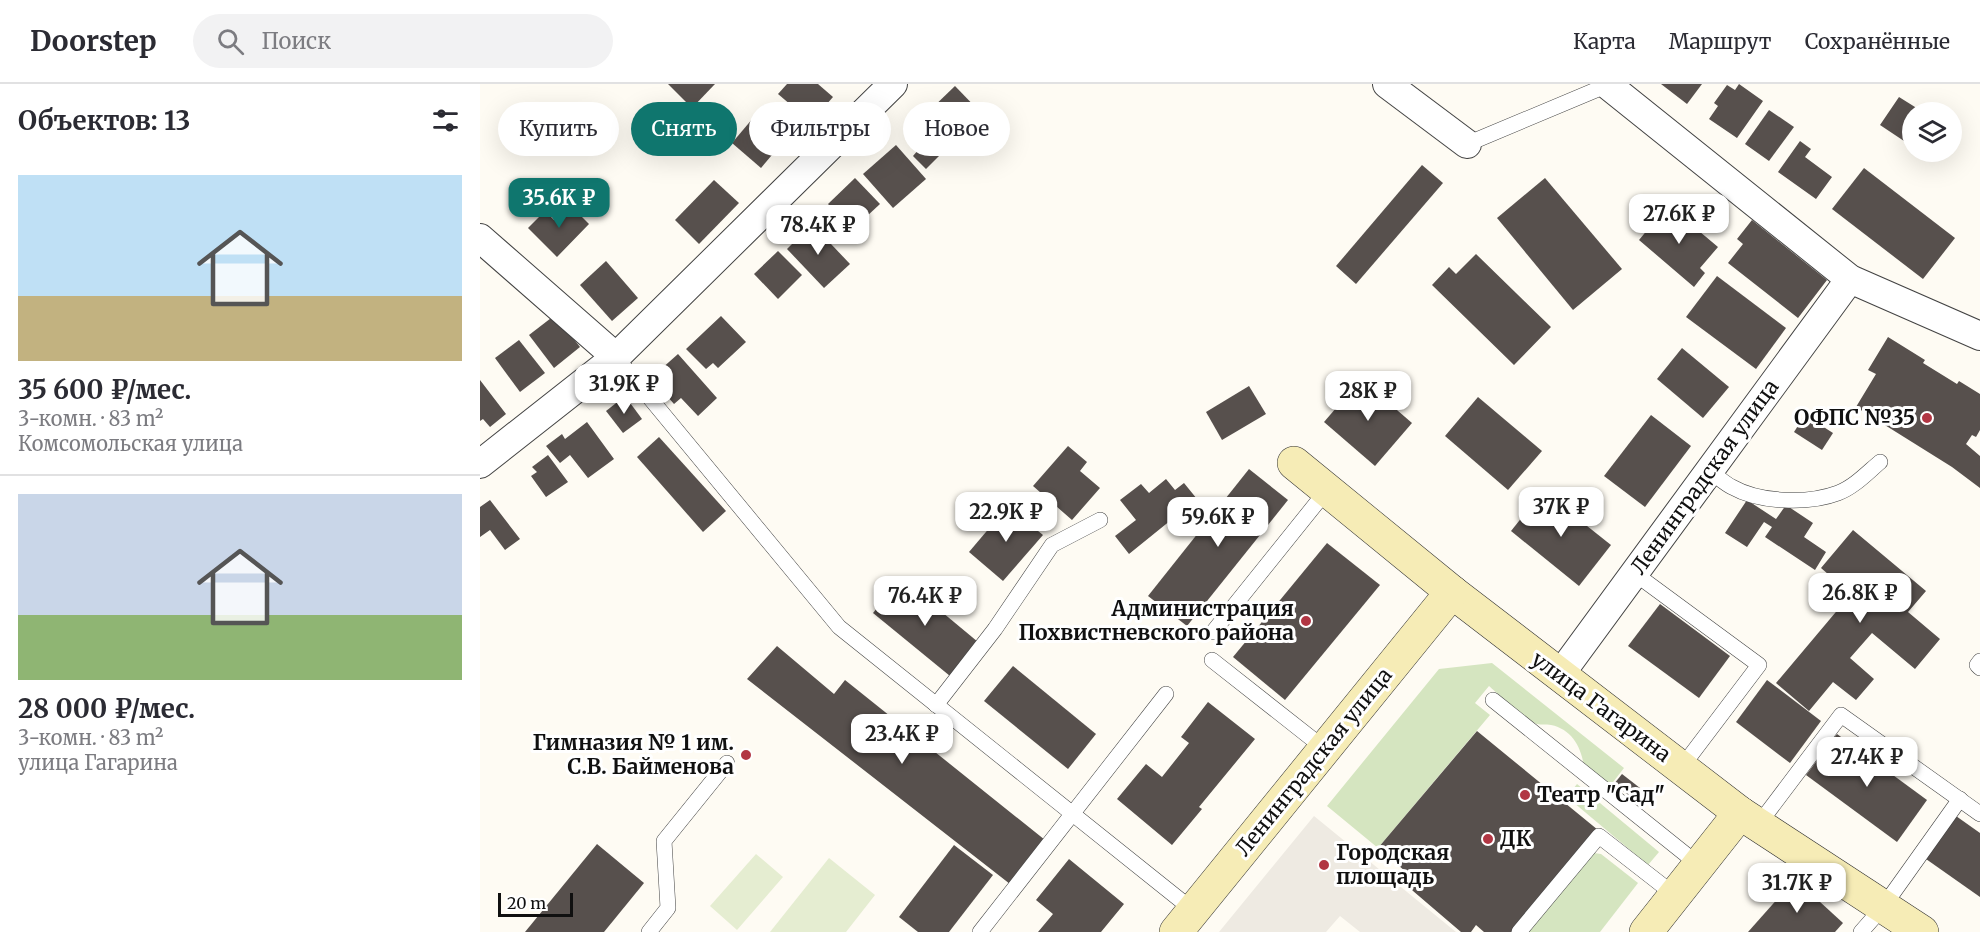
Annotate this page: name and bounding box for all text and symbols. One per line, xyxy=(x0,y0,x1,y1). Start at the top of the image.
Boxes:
search box xyxy=(193,14,613,68)
text: Doorstep xyxy=(30,23,157,59)
icon: search xyxy=(214,25,247,58)
text: Поиск xyxy=(262,27,331,55)
text: Карта xyxy=(1573,28,1636,55)
text: Маршрут xyxy=(1669,28,1772,55)
text: Сохранённые xyxy=(1805,28,1950,55)
chip: Купить xyxy=(498,102,619,156)
chip: Снять xyxy=(631,102,737,156)
chip: Фильтры xyxy=(749,102,891,156)
chip: Новое xyxy=(903,102,1010,156)
map controls xyxy=(1902,102,1962,162)
button: layers xyxy=(1902,102,1962,162)
text: Объектов: 13 xyxy=(18,104,190,137)
icon: filters xyxy=(429,104,462,137)
pin: 35.6K ₽ xyxy=(504,178,614,229)
text: 35.6K ₽ xyxy=(523,185,595,210)
pin: 27.6K ₽ xyxy=(1624,194,1734,245)
text: 27.6K ₽ xyxy=(1643,201,1715,226)
pin: 78.4K ₽ xyxy=(763,205,873,256)
text: 78.4K ₽ xyxy=(780,212,856,237)
icon: home xyxy=(186,214,294,322)
pin: 31.9K ₽ xyxy=(569,364,679,415)
text: 31.9K ₽ xyxy=(589,371,659,396)
pin: 28K ₽ xyxy=(1326,371,1410,422)
text: 35 600 ₽/мес. xyxy=(18,373,192,406)
street label: Ленинградская улица xyxy=(1625,374,1784,579)
text: 28K ₽ xyxy=(1339,378,1397,403)
place label: ОФПС №35 xyxy=(1794,404,1915,431)
text: 3-комн. · 83 m² xyxy=(18,406,163,431)
marker: ОФПС №35 xyxy=(1920,411,1934,425)
text: Комсомольская улица xyxy=(18,431,243,456)
pin: 37K ₽ xyxy=(1519,487,1603,538)
pin: 22.9K ₽ xyxy=(951,492,1061,543)
text: 37K ₽ xyxy=(1533,494,1589,519)
pin: 59.6K ₽ xyxy=(1163,497,1273,548)
text: 22.9K ₽ xyxy=(969,499,1043,524)
text: 59.6K ₽ xyxy=(1181,504,1255,529)
icon: home xyxy=(186,533,294,641)
pin: 26.8K ₽ xyxy=(1805,573,1915,624)
pin: 76.4K ₽ xyxy=(870,576,980,627)
text: 26.8K ₽ xyxy=(1822,580,1898,605)
text: 76.4K ₽ xyxy=(888,583,962,608)
place label: Администрация Похвистневского района xyxy=(1018,595,1294,646)
marker: Администрация Похвистневского района xyxy=(1299,614,1313,628)
street label: улица Гагарина xyxy=(1526,645,1676,768)
street label: Ленинградская улица xyxy=(1229,662,1398,861)
text: 28 000 ₽/мес. xyxy=(18,692,195,725)
pin: 23.4K ₽ xyxy=(847,714,957,765)
text: 23.4K ₽ xyxy=(865,721,939,746)
text: 3-комн. · 83 m² xyxy=(18,725,163,750)
place label: Гимназия № 1 им. С.В. Байменова xyxy=(533,729,734,780)
pin: 27.4K ₽ xyxy=(1812,737,1922,788)
text: 27.4K ₽ xyxy=(1831,744,1903,769)
marker: Гимназия № 1 им. С.В. Байменова xyxy=(739,748,753,762)
text: улица Гагарина xyxy=(18,750,178,775)
place label: Театр "Сад" xyxy=(1537,781,1665,808)
marker: Театр "Сад" xyxy=(1518,788,1532,802)
place label: ДК xyxy=(1500,825,1532,852)
marker: ДК xyxy=(1481,832,1495,846)
place label: Городская площадь xyxy=(1336,839,1450,890)
marker: Городская площадь xyxy=(1317,858,1331,872)
pin: 31.7K ₽ xyxy=(1742,863,1852,914)
text: 31.7K ₽ xyxy=(1762,870,1832,895)
scale bar xyxy=(498,890,573,918)
text: 20 m xyxy=(507,893,546,913)

